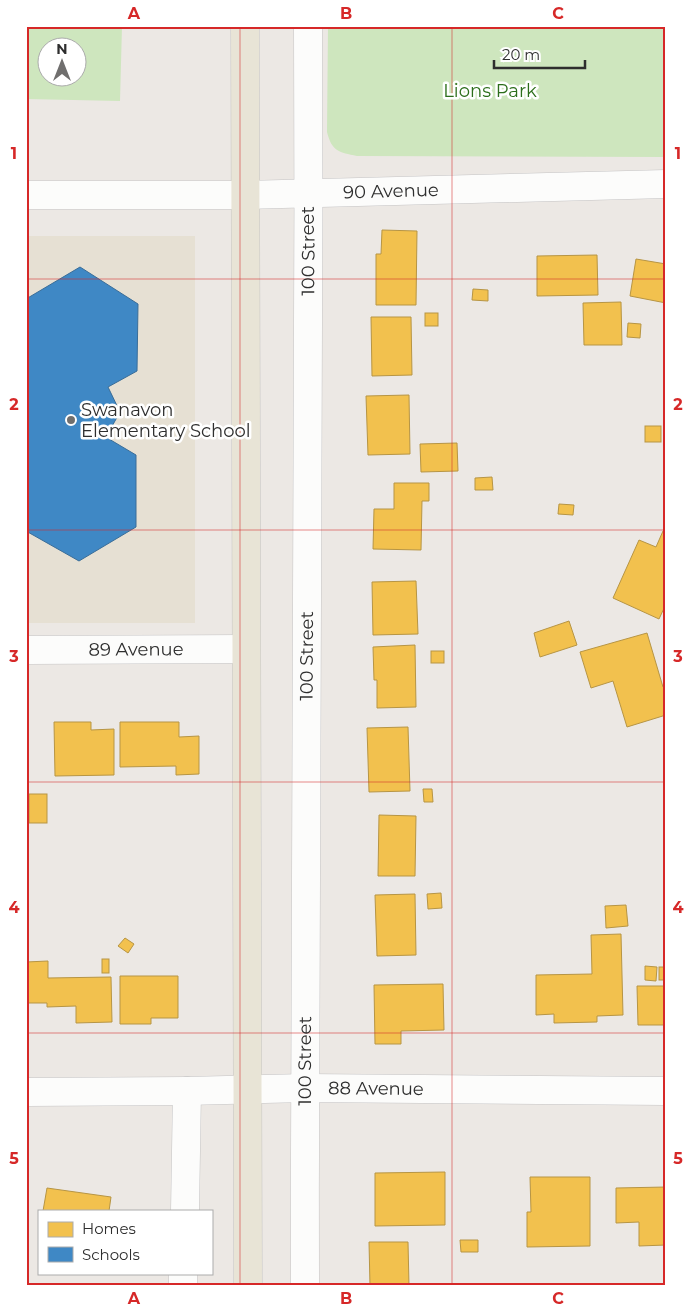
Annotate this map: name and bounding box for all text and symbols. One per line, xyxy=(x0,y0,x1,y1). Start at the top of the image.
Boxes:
text: A xyxy=(127,4,141,23)
text: B xyxy=(340,4,352,23)
text: C xyxy=(552,4,564,23)
north arrow xyxy=(38,38,88,88)
scale bar xyxy=(494,38,586,70)
text: N xyxy=(56,40,68,58)
text: 20 m xyxy=(502,45,540,64)
park label: Lions Park xyxy=(443,80,537,102)
text: 1 xyxy=(11,144,17,163)
text: 1 xyxy=(675,144,681,163)
street label: 90 Avenue xyxy=(343,179,439,203)
street label: 100 Street xyxy=(297,206,319,296)
text: 2 xyxy=(9,395,19,414)
text: 2 xyxy=(673,395,683,414)
place label: Swanavon Elementary School xyxy=(81,399,251,442)
marker: Swanavon Elementary School xyxy=(65,414,77,426)
street label: 100 Street xyxy=(296,611,318,701)
street label: 89 Avenue xyxy=(88,638,184,661)
text: 3 xyxy=(8,647,19,666)
text: 3 xyxy=(672,647,683,666)
text: 4 xyxy=(8,898,20,917)
text: 4 xyxy=(672,898,684,917)
street label: 100 Street xyxy=(294,1016,316,1106)
street label: 88 Avenue xyxy=(328,1077,424,1100)
text: 5 xyxy=(9,1149,19,1168)
text: 5 xyxy=(673,1149,683,1168)
legend xyxy=(38,1210,212,1274)
text: Homes xyxy=(82,1219,136,1238)
text: Schools xyxy=(82,1245,140,1264)
text: A xyxy=(127,1289,141,1308)
text: B xyxy=(340,1289,352,1308)
text: C xyxy=(552,1289,564,1308)

